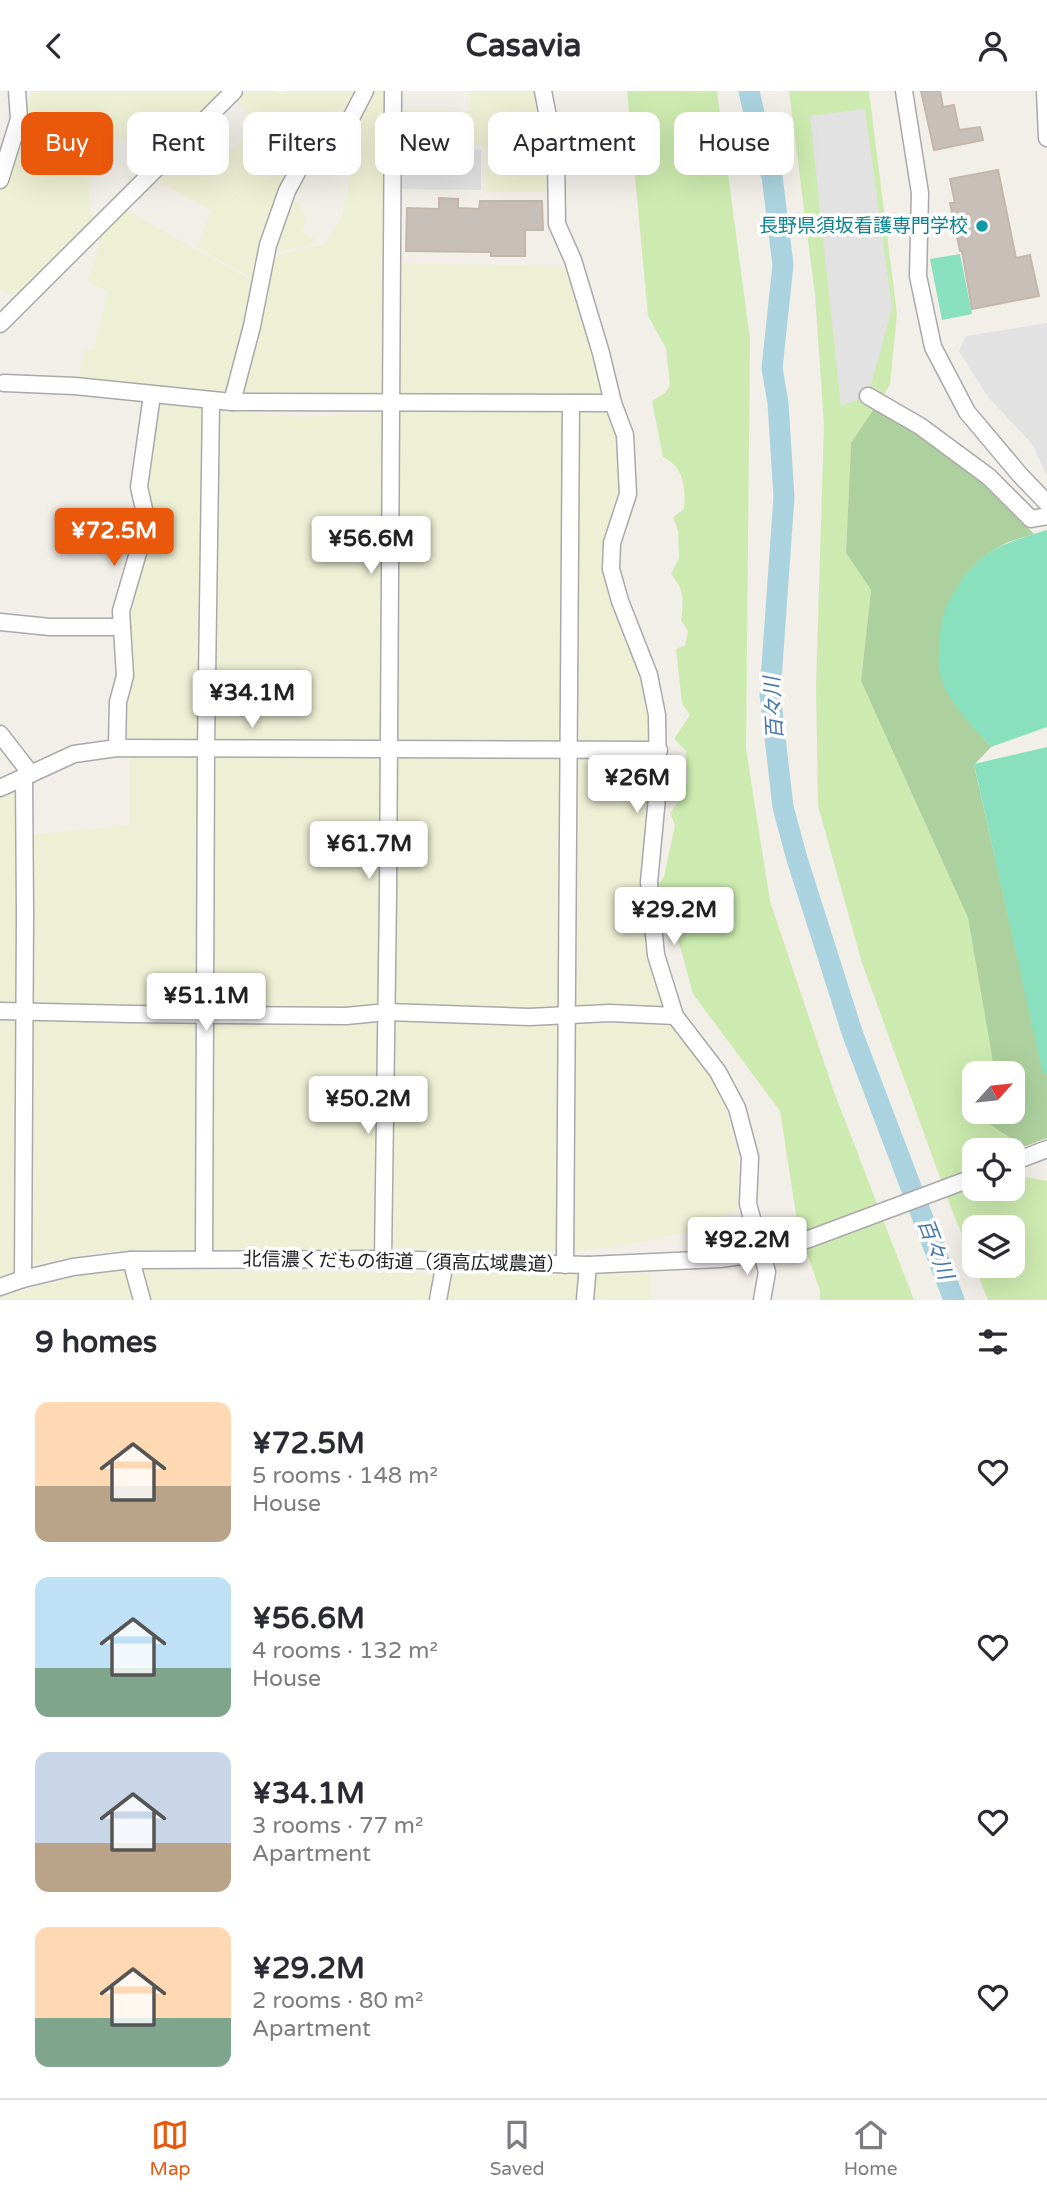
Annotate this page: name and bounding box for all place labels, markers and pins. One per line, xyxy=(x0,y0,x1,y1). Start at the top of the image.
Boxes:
place label: 長野県須坂看護専門学校 xyxy=(759,215,968,237)
marker: 長野県須坂看護専門学校 xyxy=(974,218,990,234)
pin: ¥72.5M xyxy=(57,509,171,568)
pin: ¥56.6M xyxy=(314,517,428,576)
pin: ¥34.1M xyxy=(195,671,309,730)
pin: ¥26M xyxy=(596,755,678,815)
pin: ¥61.7M xyxy=(312,821,426,881)
pin: ¥29.2M xyxy=(617,887,731,947)
pin: ¥51.1M xyxy=(149,974,263,1033)
pin: ¥50.2M xyxy=(311,1077,425,1136)
pin: ¥92.2M xyxy=(690,1217,804,1277)

